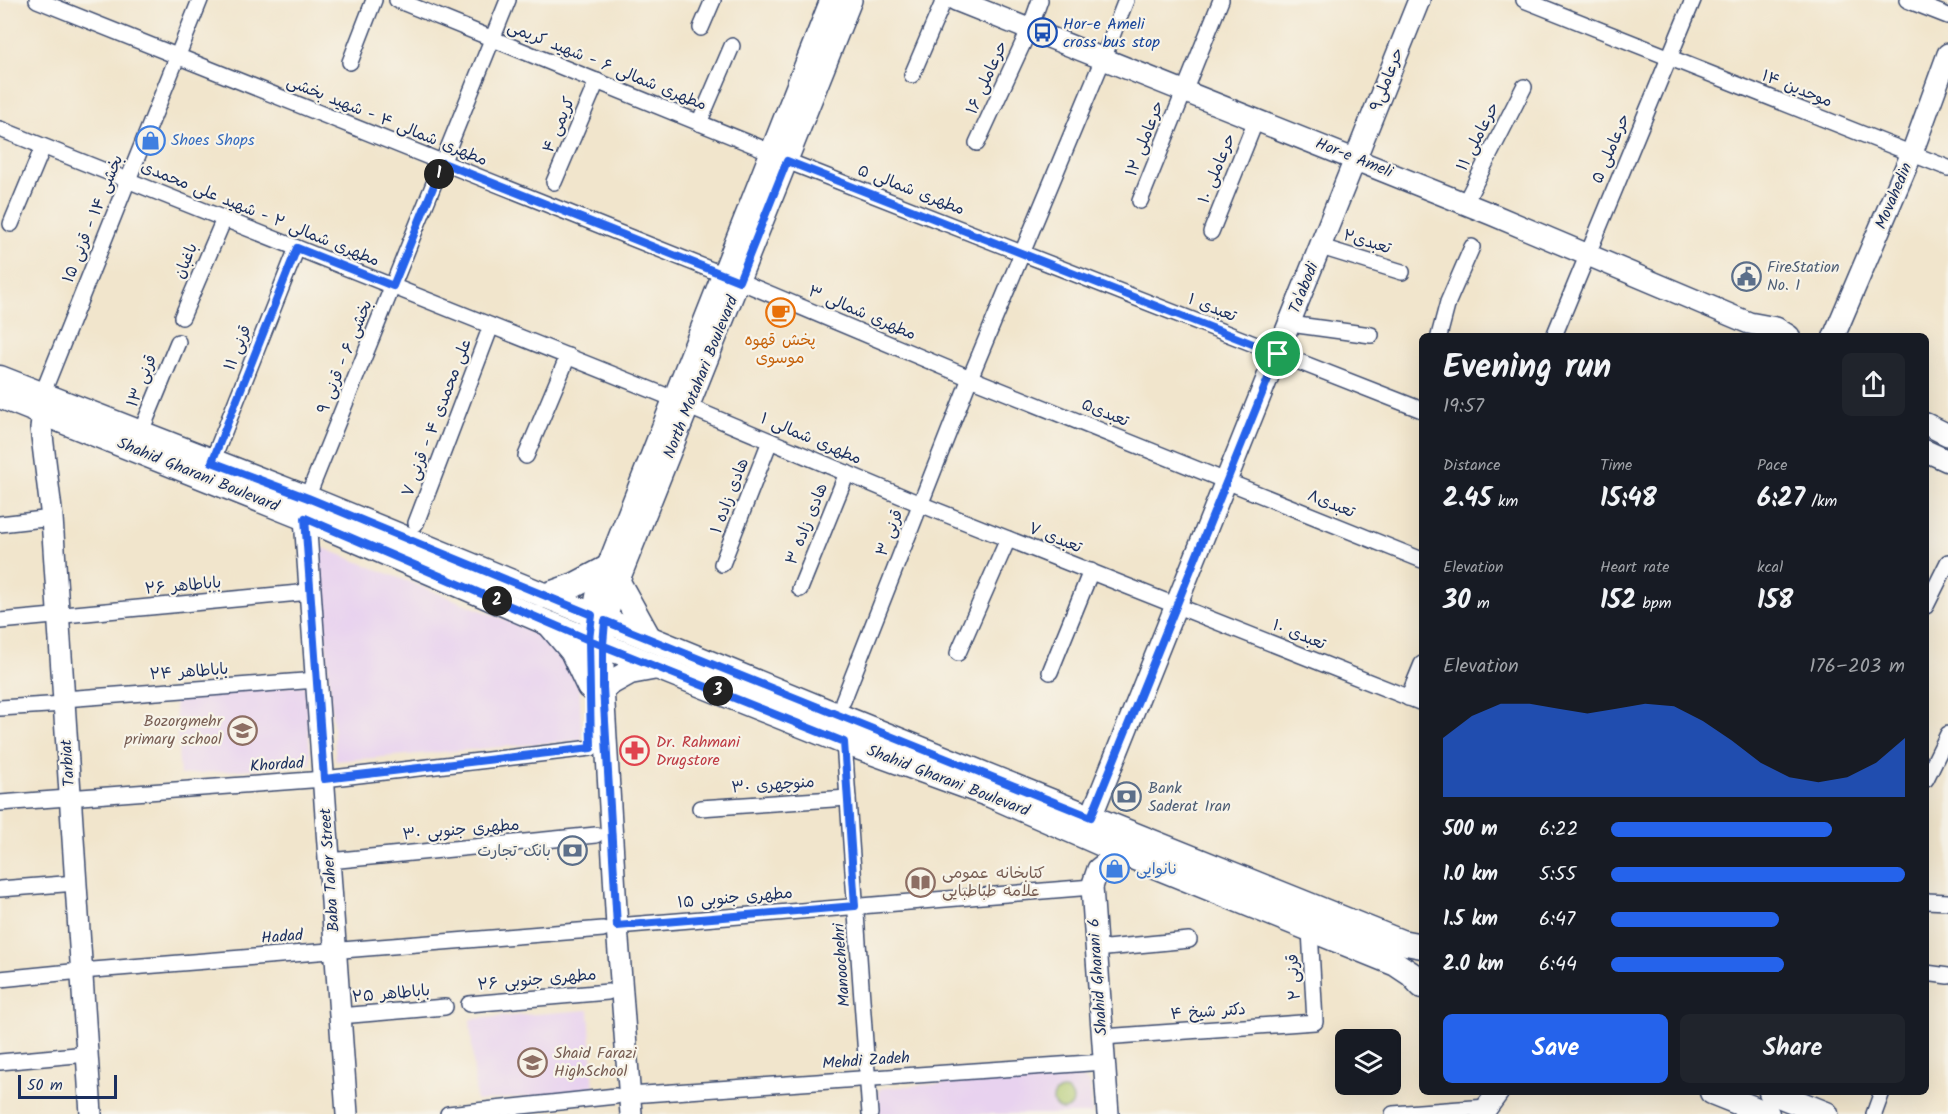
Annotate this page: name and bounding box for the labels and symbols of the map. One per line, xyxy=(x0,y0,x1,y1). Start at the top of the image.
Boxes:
place label: Hor-e Ameli cross bus stop xyxy=(1063,12,1160,55)
street label: مطهری شمالی ۶ - شهید کریمی xyxy=(503,14,711,118)
bus stop icon: Hor-e Ameli cross bus stop xyxy=(1026,17,1058,49)
street label: حرعاملی ۱۶ xyxy=(960,37,1014,119)
street label: حرعاملی۹ xyxy=(1364,44,1411,115)
street label: موحدین ۱۴ xyxy=(1758,63,1836,115)
street label: مطهری شمالی ۴ - شهید بخشی xyxy=(283,69,491,173)
street label: کریمی ۴ xyxy=(536,93,582,157)
street label: حرعاملی ۱۲ xyxy=(1119,97,1171,180)
street label: حرعاملی ۱۱ xyxy=(1450,98,1506,176)
street label: حرعاملی ۵ xyxy=(1585,110,1637,188)
shop icon: Shoes Shops xyxy=(134,124,166,156)
place label: Shoes Shops xyxy=(171,128,255,153)
street label: حرعاملی ۱۰ xyxy=(1192,130,1243,208)
street label: Hor-e Ameli xyxy=(1311,131,1398,185)
street label: بخشی ۱۴ - قرنی ۱۵ xyxy=(56,151,130,287)
street label: مطهری شمالی ۲ - شهید علی محمدی xyxy=(137,154,383,274)
street label: مطهری شمالی ۵ xyxy=(854,158,968,222)
pin: 1 xyxy=(424,159,454,189)
street label: Movahedin xyxy=(1869,159,1919,233)
street label: تعبدی۲ xyxy=(1340,223,1394,261)
street label: باغبان xyxy=(167,239,205,283)
place label: FireStation No. 1 xyxy=(1767,255,1840,298)
street label: Ta'abodi xyxy=(1282,257,1326,317)
public building icon: FireStation No. 1 xyxy=(1730,260,1762,292)
street label: مطهری شمالی ۳ xyxy=(804,279,920,347)
street label: تعبدی ۱ xyxy=(1184,287,1240,329)
street label: North Motahari Boulevard xyxy=(657,291,745,462)
street label: بخشی ۶ - قرنی ۹ xyxy=(311,296,379,418)
cafe icon: پخش قهوه موسوی xyxy=(764,296,796,328)
street label: قرنی ۱۱ xyxy=(218,321,258,375)
place label: پخش قهوه موسوی xyxy=(744,328,816,371)
pin xyxy=(1252,328,1303,379)
street label: علی محمدی ۴ - قرنی ۷ xyxy=(395,335,479,501)
street label: قرنی ۱۳ xyxy=(120,351,164,411)
street label: تعبدی۵ xyxy=(1077,392,1133,434)
street label: مطهری شمالی ۱ xyxy=(756,406,866,472)
street label: Shahid Gharani Boulevard xyxy=(113,431,284,519)
street label: هادی زاده ۱ xyxy=(704,455,756,537)
street label: هادی زاده ۳ xyxy=(779,479,835,569)
street label: تعبدی۸ xyxy=(1303,483,1359,525)
street label: قرنی ۳ xyxy=(870,506,910,560)
street label: تعبدی ۷ xyxy=(1024,516,1086,560)
street label: باباطاهر ۲۶ xyxy=(144,570,222,602)
pin: 2 xyxy=(482,586,512,616)
street label: تعبدی ۱۰ xyxy=(1269,613,1330,657)
street label: باباطاهر ۲۴ xyxy=(149,657,229,687)
pin: 3 xyxy=(703,676,733,706)
place label: Bozorgmehr primary school xyxy=(124,709,224,752)
school or university icon: Bozorgmehr primary school xyxy=(227,714,259,746)
place label: Dr. Rahmani Drugstore xyxy=(656,730,741,773)
pharmacy icon: Dr. Rahmani Drugstore xyxy=(619,735,651,767)
street label: Tarbiat xyxy=(54,738,82,787)
street label: Shahid Gharani Boulevard xyxy=(863,738,1034,824)
street label: Khordad xyxy=(249,751,306,779)
street label: منوچهری ۳۰ xyxy=(731,770,815,800)
place label: Bank Saderat Iran xyxy=(1148,776,1231,819)
bank icon: Bank Saderat Iran xyxy=(1111,781,1143,813)
street label: Baba Taher Street xyxy=(313,806,347,933)
street label: مطهری جنوبی ۳۰ xyxy=(402,812,520,848)
bank icon: بانک تجارت xyxy=(556,835,588,867)
place label: بانک تجارت xyxy=(477,839,551,864)
shop icon: نانوایی xyxy=(1099,853,1131,885)
place label: نانوایی xyxy=(1136,857,1178,882)
place label: کتابخانه عمومی علامه طباطبایی xyxy=(942,861,1045,904)
library icon: کتابخانه عمومی علامه طباطبایی xyxy=(905,866,937,898)
street label: مطهری جنوبی ۱۵ xyxy=(676,881,794,915)
street label: Shahid Gharani 6 xyxy=(1081,917,1115,1037)
street label: Manoochehri xyxy=(827,921,857,1008)
street label: Hadad xyxy=(260,923,305,951)
street label: قرنی ۲ xyxy=(1280,953,1308,1001)
street label: مطهری جنوبی ۲۶ xyxy=(476,962,598,998)
street label: باباطاهر ۲۵ xyxy=(351,978,431,1010)
street label: دکتر شیخ ۴ xyxy=(1170,997,1246,1027)
place label: Shaid Farazi HighSchool xyxy=(554,1041,637,1084)
street label: Mehdi Zadeh xyxy=(821,1045,911,1077)
school or university icon: Shaid Farazi HighSchool xyxy=(517,1046,549,1078)
scale bar xyxy=(18,1072,117,1100)

